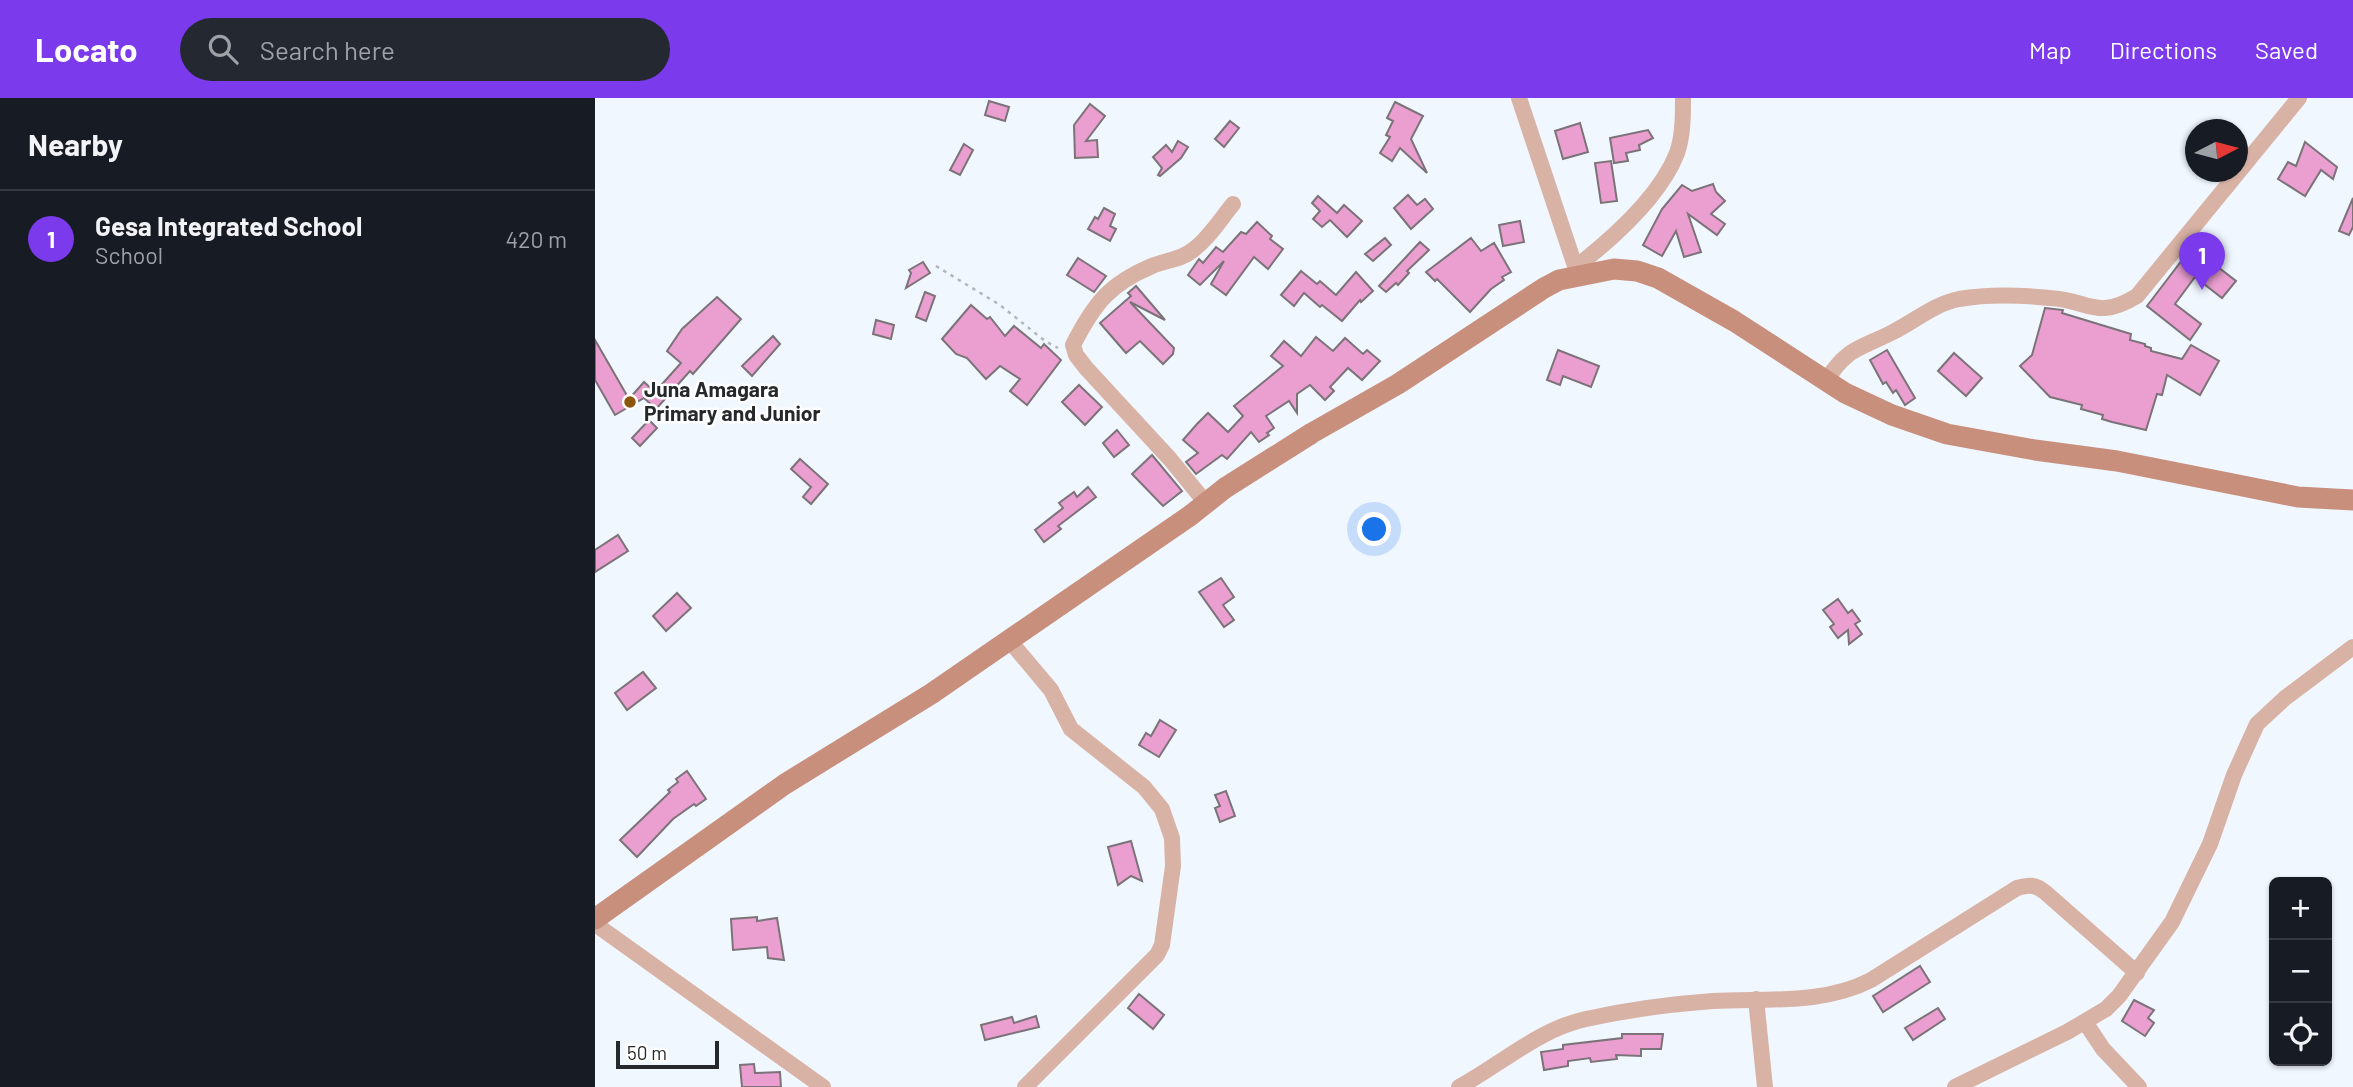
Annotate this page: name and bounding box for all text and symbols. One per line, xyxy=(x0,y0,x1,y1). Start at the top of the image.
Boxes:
search box xyxy=(180,18,670,81)
text: Locato xyxy=(35,29,138,69)
icon: search xyxy=(204,30,242,68)
text: Search here xyxy=(260,34,395,65)
text: Map xyxy=(2029,35,2072,64)
text: Directions xyxy=(2110,35,2217,64)
text: Saved xyxy=(2255,35,2318,64)
north arrow xyxy=(2185,119,2248,182)
text: Nearby xyxy=(28,126,123,162)
text: Gesa Integrated School xyxy=(95,210,362,241)
text: 1 xyxy=(47,225,55,253)
text: 420 m xyxy=(505,225,567,253)
pin: 1 xyxy=(2179,232,2225,290)
text: School xyxy=(95,241,163,269)
place label: Juna Amagara Primary and Junior xyxy=(644,376,820,425)
marker: Juna Amagara Primary and Junior xyxy=(622,394,638,410)
your location xyxy=(1357,512,1391,546)
map controls xyxy=(2269,877,2332,1066)
button: + xyxy=(2269,877,2332,940)
button: − xyxy=(2269,940,2332,1003)
button: locate xyxy=(2269,1003,2332,1066)
scale bar xyxy=(616,1038,719,1070)
text: 50 m xyxy=(627,1041,667,1064)

